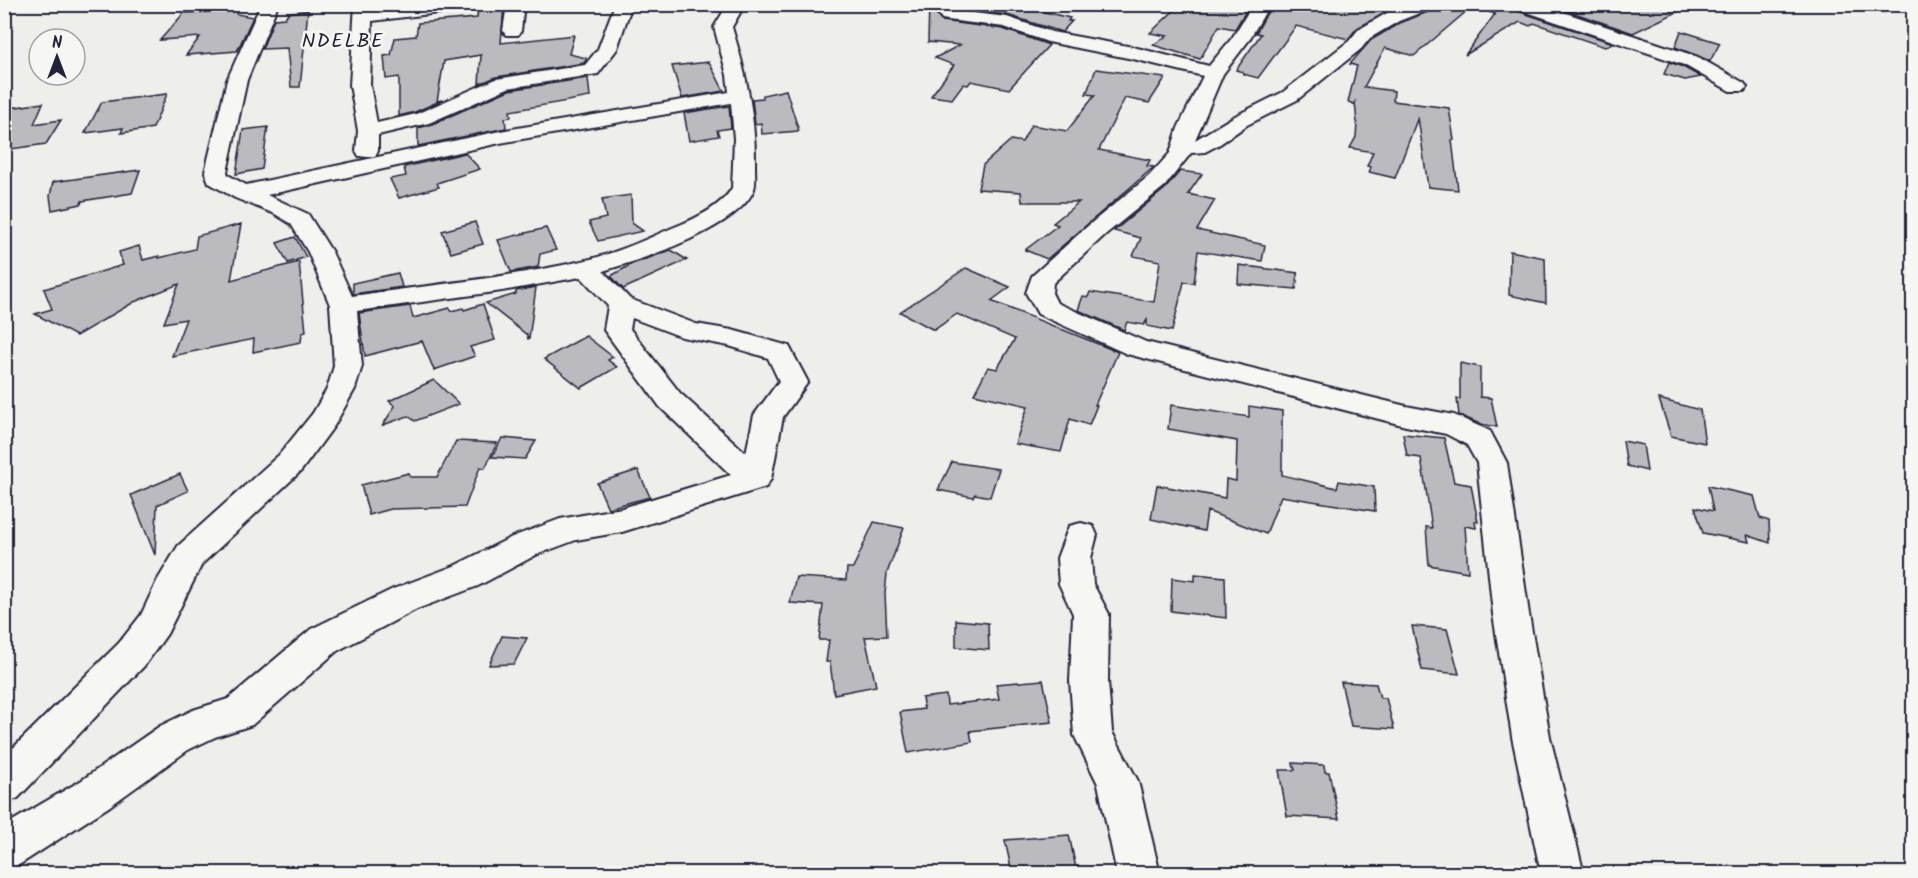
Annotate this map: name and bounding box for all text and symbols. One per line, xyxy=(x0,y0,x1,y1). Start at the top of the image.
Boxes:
district label: NDELBE xyxy=(302,26,384,58)
north arrow xyxy=(27,27,87,87)
text: N xyxy=(52,31,62,56)

